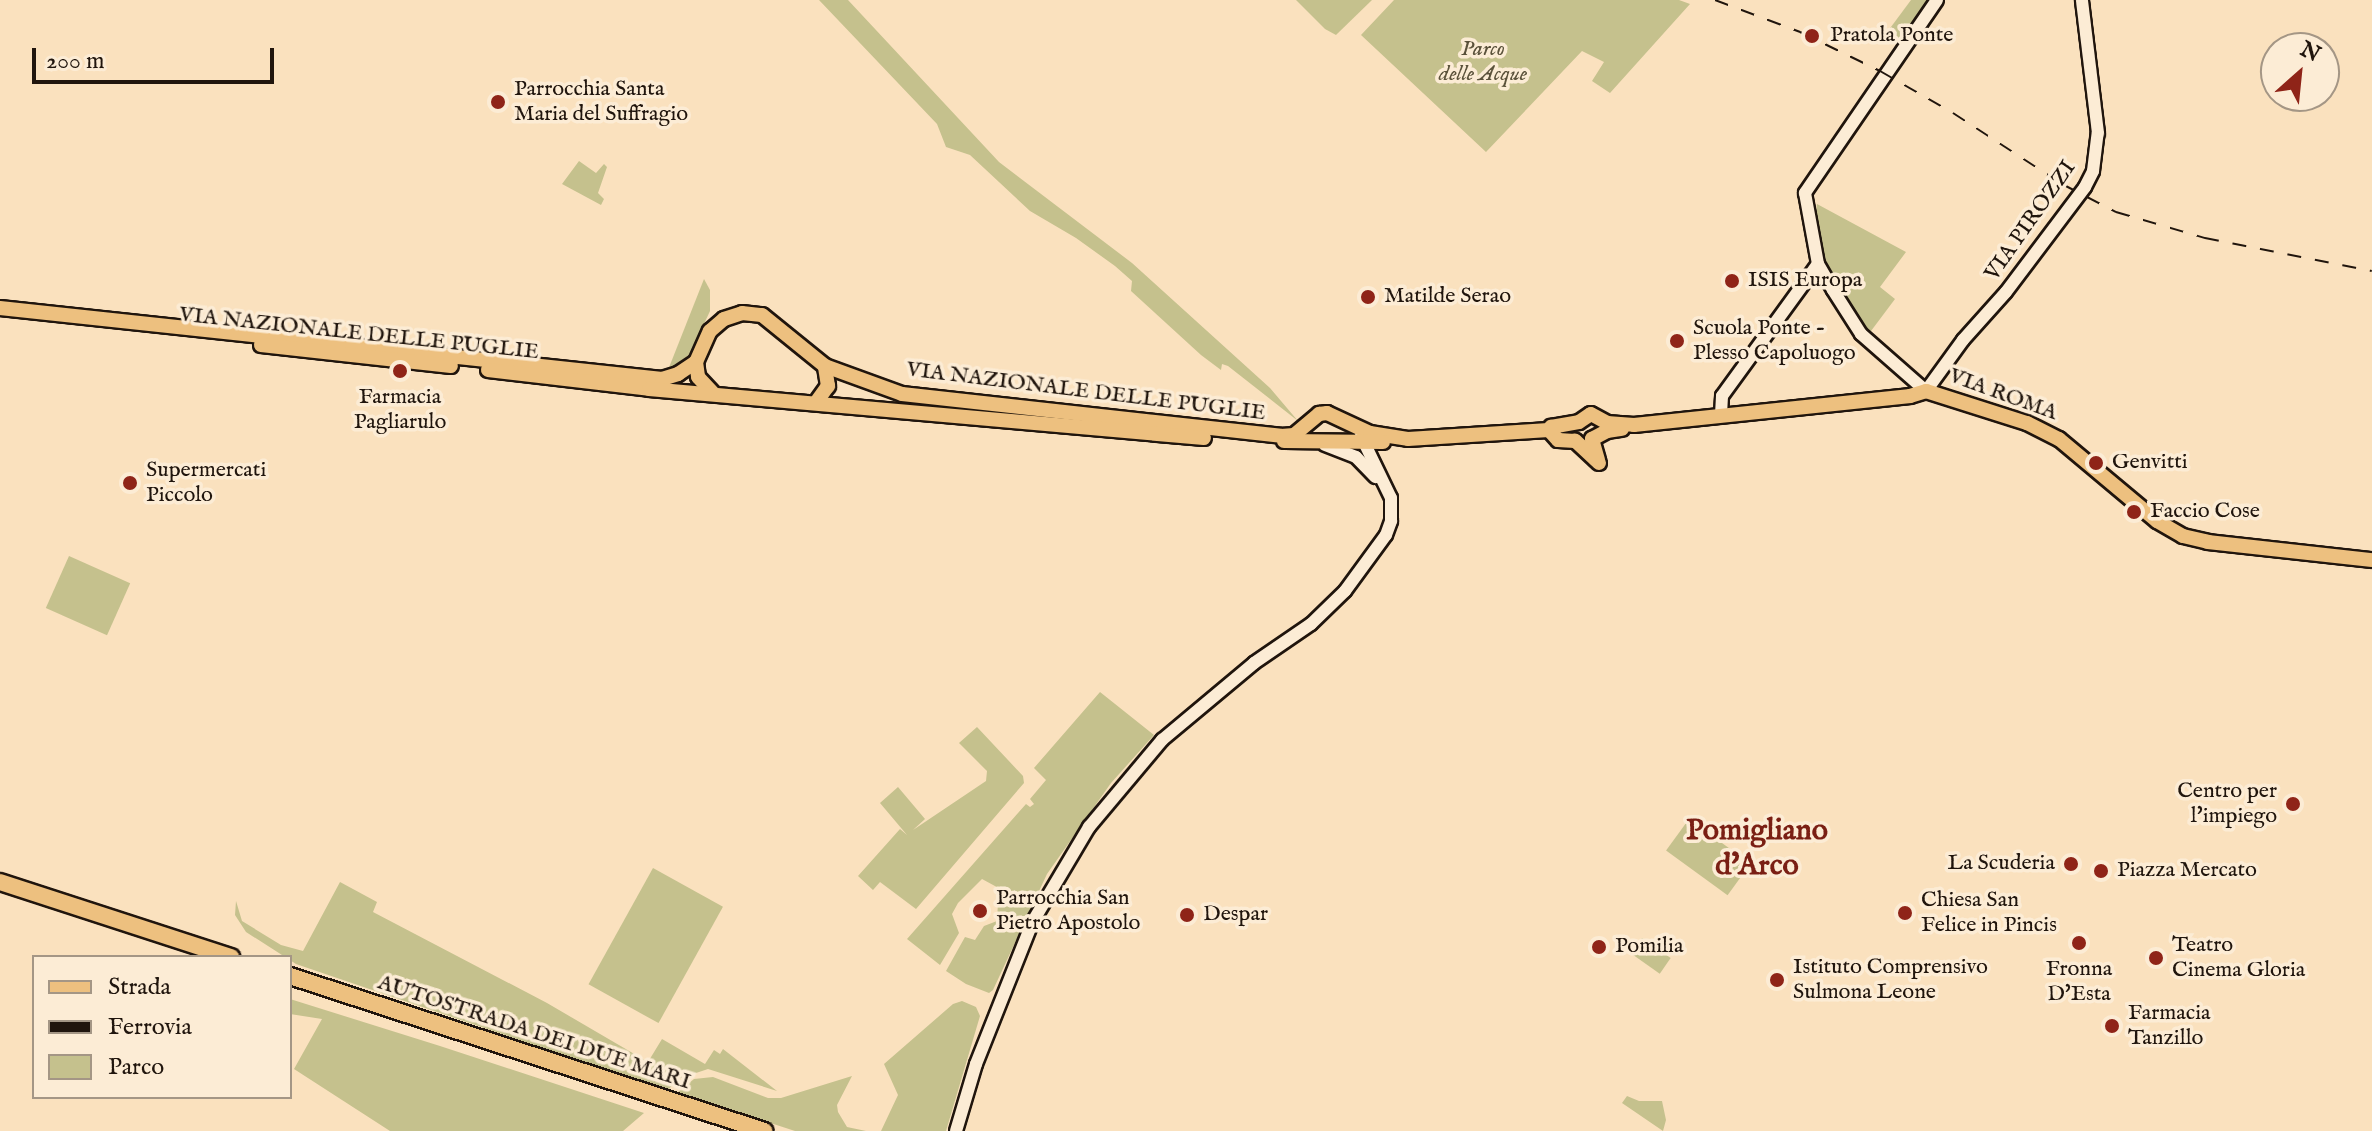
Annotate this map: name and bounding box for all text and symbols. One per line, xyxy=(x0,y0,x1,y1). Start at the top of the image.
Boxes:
place label: Pratola Ponte xyxy=(1830,23,1953,49)
marker: Pratola Ponte xyxy=(1801,25,1823,47)
scale bar xyxy=(36,32,278,82)
north arrow xyxy=(2260,32,2340,112)
park label: Parco delle Acque xyxy=(1439,36,1527,88)
text: N xyxy=(2295,36,2325,69)
text: 200 m xyxy=(46,46,105,77)
place label: Parrocchia Santa Maria del Suffragio xyxy=(514,76,688,128)
marker: Parrocchia Santa Maria del Suffragio xyxy=(489,93,507,111)
street label: VIA PIROZZI xyxy=(1980,156,2082,286)
place label: ISIS Europa xyxy=(1748,268,1862,294)
marker: ISIS Europa xyxy=(1723,272,1741,290)
place label: Matilde Serao xyxy=(1384,284,1511,310)
marker: Matilde Serao xyxy=(1359,288,1377,306)
street label: VIA NAZIONALE DELLE PUGLIE xyxy=(178,302,540,366)
place label: Scuola Ponte - Plesso Capoluogo xyxy=(1693,315,1856,366)
marker: Scuola Ponte - Plesso Capoluogo xyxy=(1668,332,1686,350)
street label: VIA NAZIONALE DELLE PUGLIE xyxy=(905,357,1267,427)
marker: Farmacia Pagliarulo xyxy=(391,362,409,380)
street label: VIA ROMA xyxy=(1945,363,2061,427)
place label: Farmacia Pagliarulo xyxy=(354,384,446,436)
place label: Genvitti xyxy=(2112,450,2188,476)
marker: Genvitti xyxy=(2087,454,2105,472)
place label: Supermercati Piccolo xyxy=(146,457,266,508)
marker: Supermercati Piccolo xyxy=(121,474,139,492)
place label: Faccio Cose xyxy=(2150,499,2260,525)
marker: Faccio Cose xyxy=(2125,503,2143,521)
place label: Centro per l'impiego xyxy=(2177,778,2277,830)
marker: Centro per l'impiego xyxy=(2284,795,2302,813)
district label: Pomigliano d'Arco xyxy=(1686,813,1828,884)
place label: La Scuderia xyxy=(1948,851,2055,877)
marker: La Scuderia xyxy=(2062,855,2080,873)
place label: Piazza Mercato xyxy=(2117,858,2257,884)
marker: Piazza Mercato xyxy=(2092,862,2110,880)
place label: Parrocchia San Pietro Apostolo xyxy=(996,885,1140,936)
place label: Chiesa San Felice in Pincis xyxy=(1921,887,2057,938)
marker: Parrocchia San Pietro Apostolo xyxy=(971,902,989,920)
place label: Despar xyxy=(1203,902,1268,928)
marker: Chiesa San Felice in Pincis xyxy=(1896,904,1914,922)
marker: Despar xyxy=(1178,906,1196,924)
place label: Teatro Cinema Gloria xyxy=(2172,932,2305,984)
place label: Pomilia xyxy=(1615,934,1683,960)
marker: Fronna D'Esta xyxy=(2070,934,2088,952)
marker: Pomilia xyxy=(1590,938,1608,956)
marker: Teatro Cinema Gloria xyxy=(2147,949,2165,967)
place label: Istituto Comprensivo Sulmona Leone xyxy=(1793,954,1988,1006)
legend xyxy=(32,955,292,1099)
place label: Fronna D'Esta xyxy=(2046,956,2112,1008)
street label: AUTOSTRADA DEI DUE MARI xyxy=(374,970,694,1096)
marker: Istituto Comprensivo Sulmona Leone xyxy=(1768,971,1786,989)
text: Strada xyxy=(108,972,171,1003)
place label: Farmacia Tanzillo xyxy=(2128,1000,2211,1052)
text: Ferrovia xyxy=(108,1012,192,1043)
marker: Farmacia Tanzillo xyxy=(2103,1017,2121,1035)
text: Parco xyxy=(108,1052,164,1083)

